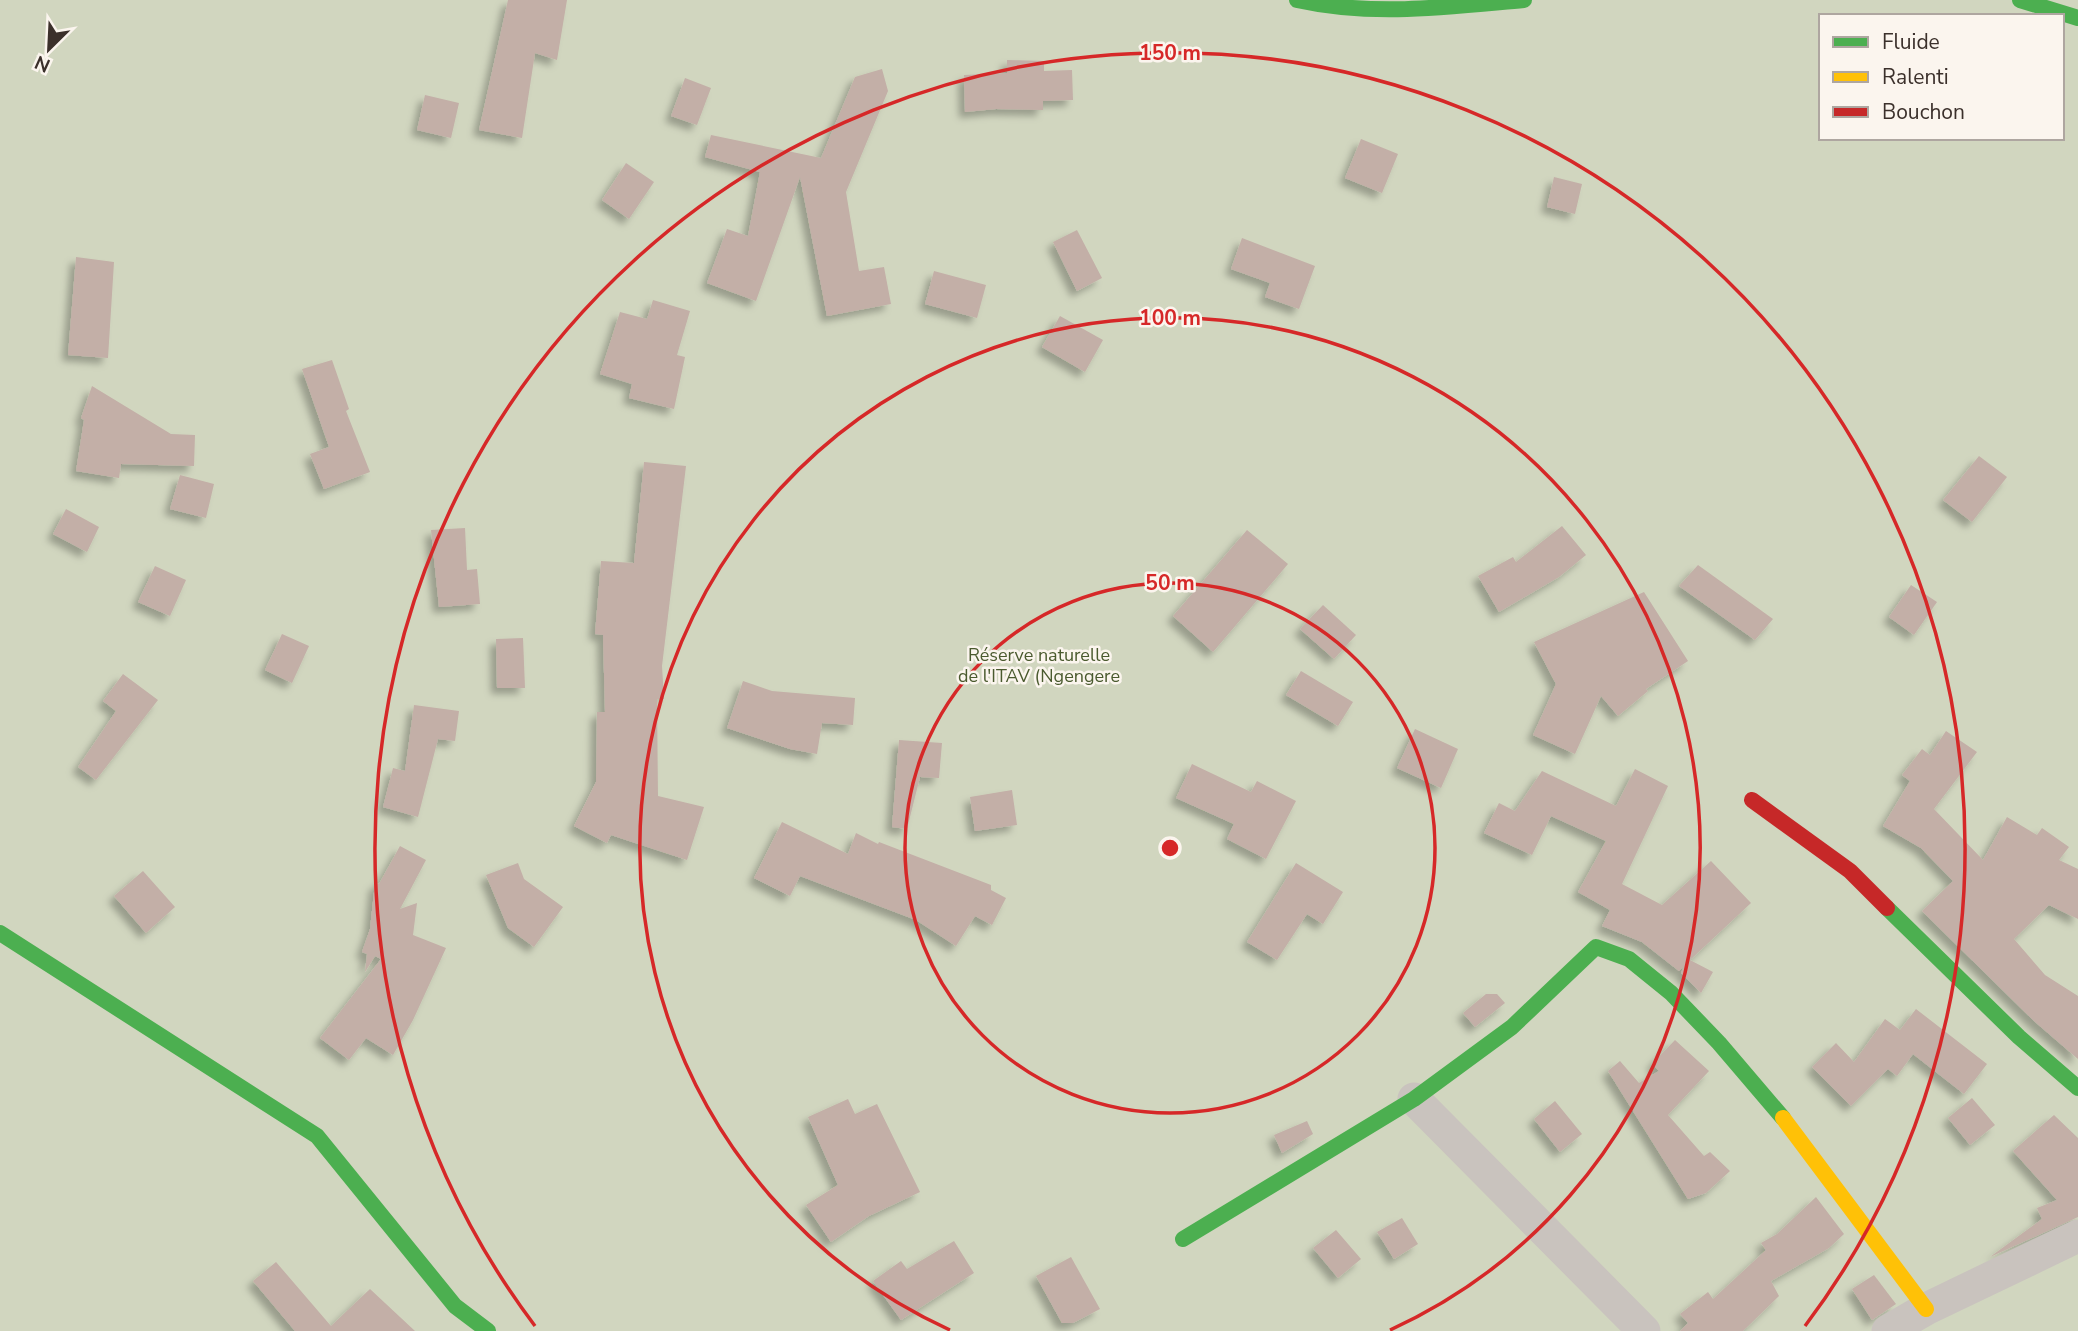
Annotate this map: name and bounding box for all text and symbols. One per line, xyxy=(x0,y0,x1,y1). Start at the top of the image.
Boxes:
north arrow xyxy=(14,14,84,84)
legend xyxy=(1819,14,2064,140)
text: Fluide xyxy=(1882,28,1940,56)
text: 150 m xyxy=(1139,39,1201,67)
text: N xyxy=(31,49,54,78)
text: Ralenti xyxy=(1882,63,1949,91)
text: Bouchon xyxy=(1882,98,1965,126)
text: 100 m xyxy=(1139,304,1201,332)
text: 50 m xyxy=(1145,569,1195,597)
park label: Réserve naturelle de l'ITAV (Ngengere xyxy=(958,643,1120,688)
centre of rings xyxy=(1158,836,1182,860)

